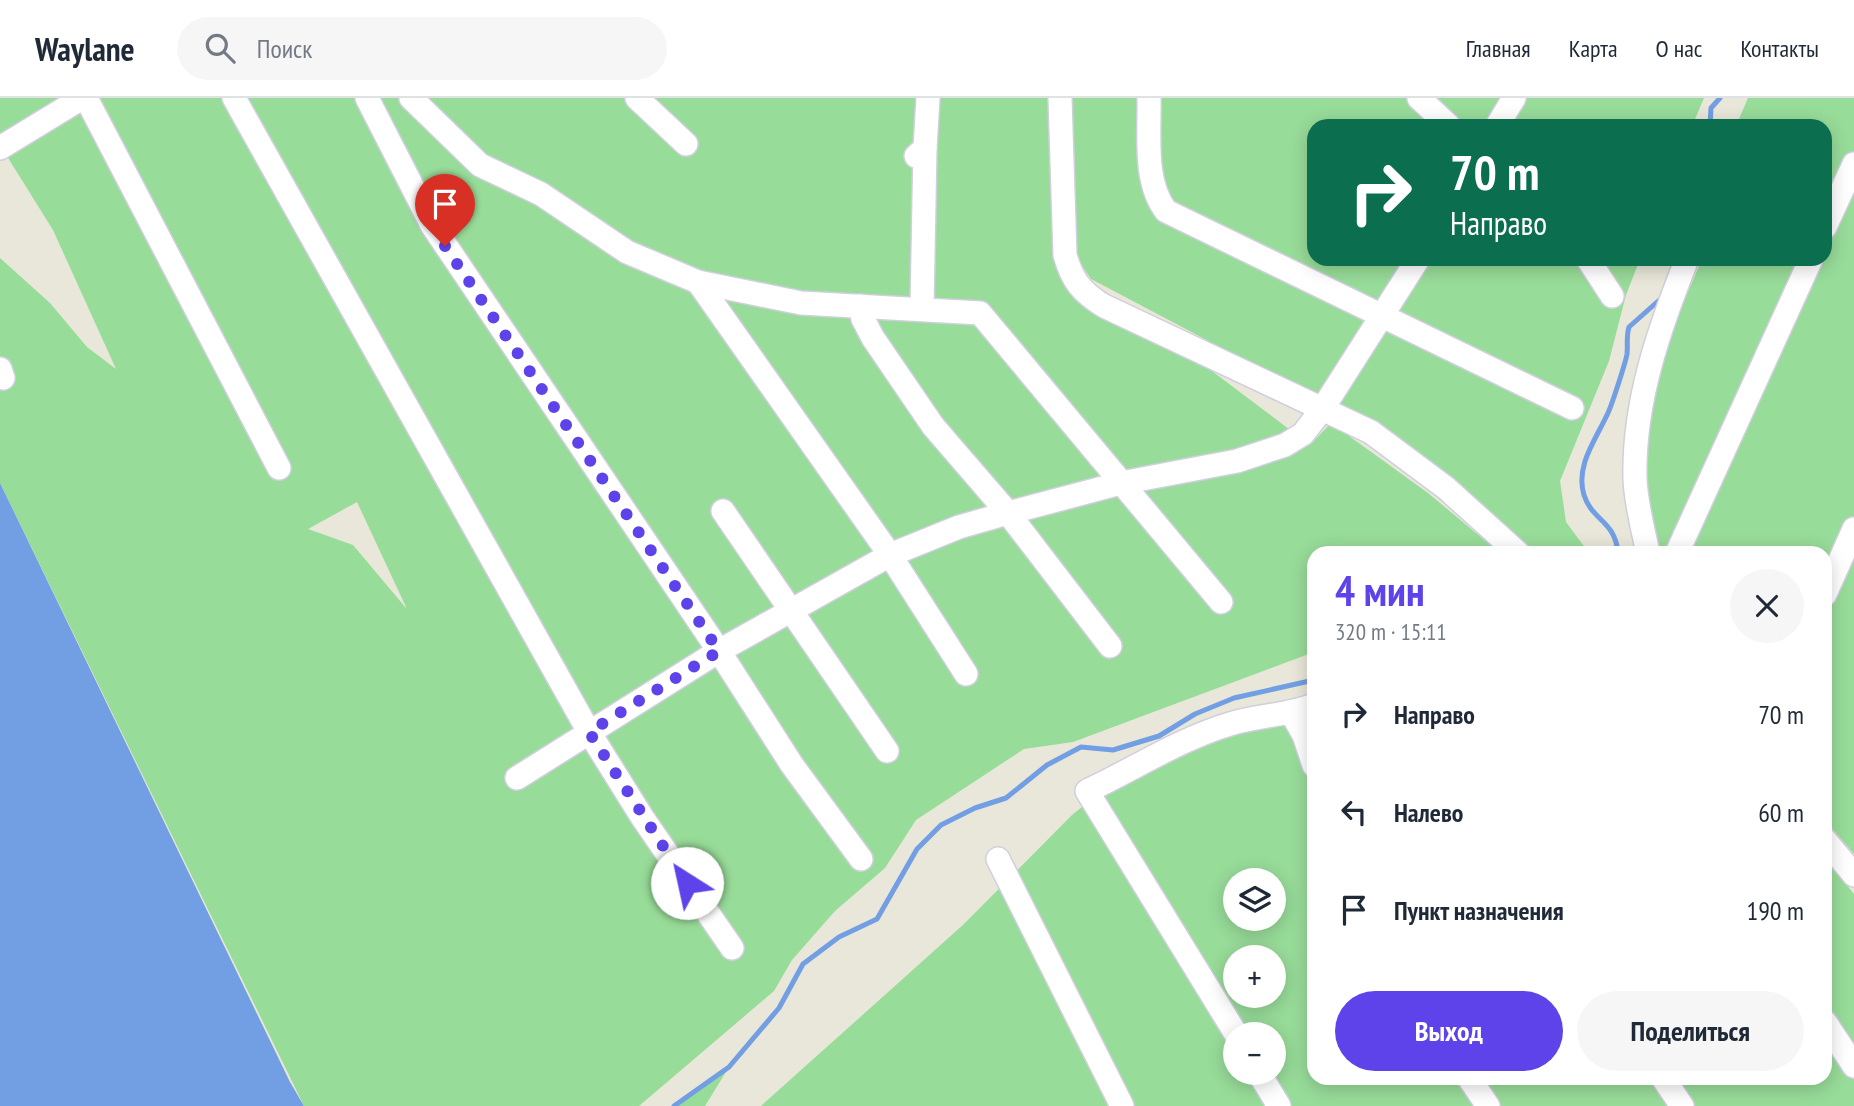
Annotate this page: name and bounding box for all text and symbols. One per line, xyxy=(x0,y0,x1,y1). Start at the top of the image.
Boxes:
search box xyxy=(177,17,667,80)
text: Waylane xyxy=(35,27,135,70)
icon: search xyxy=(201,29,239,67)
text: Поиск xyxy=(257,32,312,65)
text: Главная xyxy=(1466,33,1531,64)
text: Карта xyxy=(1569,33,1618,64)
text: О нас xyxy=(1656,33,1702,64)
text: Контакты xyxy=(1740,33,1819,64)
text: 70 m xyxy=(1450,140,1539,204)
icon: right xyxy=(1335,147,1426,238)
pin xyxy=(415,174,475,246)
icon: arrive xyxy=(426,185,464,223)
text: Направо xyxy=(1450,202,1547,244)
text: 4 мин xyxy=(1335,563,1425,618)
button: close xyxy=(1730,569,1804,643)
text: 320 m · 15:11 xyxy=(1335,617,1447,646)
icon: right xyxy=(1335,695,1373,733)
text: Направо xyxy=(1394,698,1475,731)
text: 70 m xyxy=(1758,698,1804,731)
icon: left xyxy=(1335,793,1373,831)
text: Налево xyxy=(1394,796,1463,829)
text: 60 m xyxy=(1758,796,1804,829)
position arrow xyxy=(650,846,724,920)
map controls xyxy=(1223,868,1286,1085)
button: layers xyxy=(1223,868,1286,931)
icon: arrive xyxy=(1335,891,1373,929)
text: Пункт назначения xyxy=(1394,894,1564,927)
text: 190 m xyxy=(1746,894,1804,927)
button: + xyxy=(1223,945,1286,1008)
button: Выход xyxy=(1335,991,1563,1071)
button: Поделиться xyxy=(1577,991,1804,1071)
button: − xyxy=(1223,1022,1286,1085)

